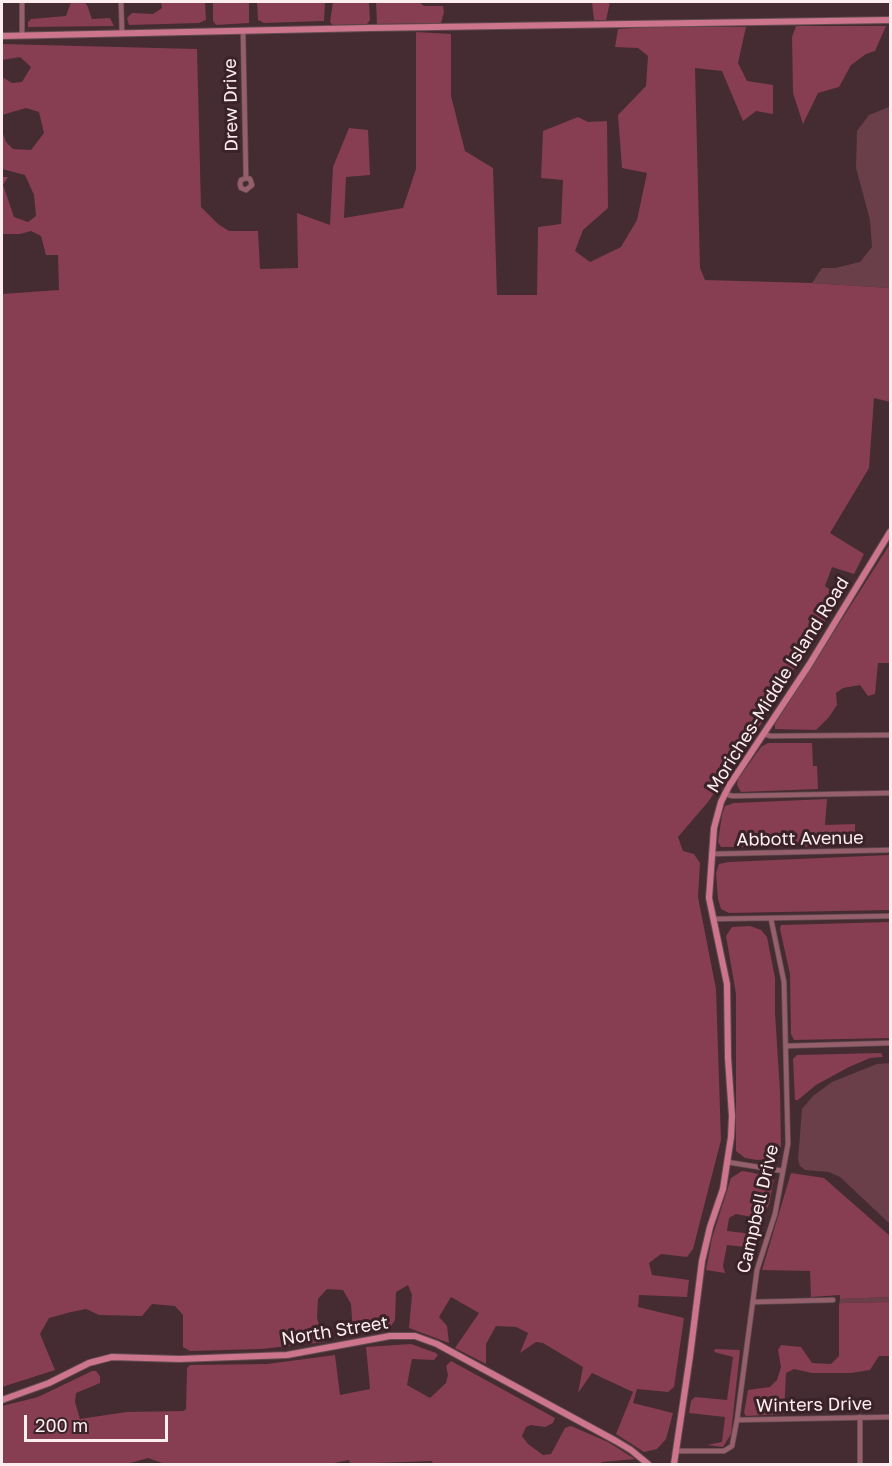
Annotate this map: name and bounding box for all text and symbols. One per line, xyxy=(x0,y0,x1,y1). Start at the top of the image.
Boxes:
street label: Drew Drive xyxy=(219,58,243,152)
street label: Moriches-Middle Island Road xyxy=(702,573,854,797)
street label: Abbott Avenue xyxy=(736,827,864,851)
street label: Campbell Drive xyxy=(733,1142,783,1276)
street label: North Street xyxy=(280,1312,390,1350)
street label: Winters Drive xyxy=(756,1393,872,1417)
scale bar xyxy=(27,1403,171,1441)
text: 200 m xyxy=(35,1414,88,1436)

